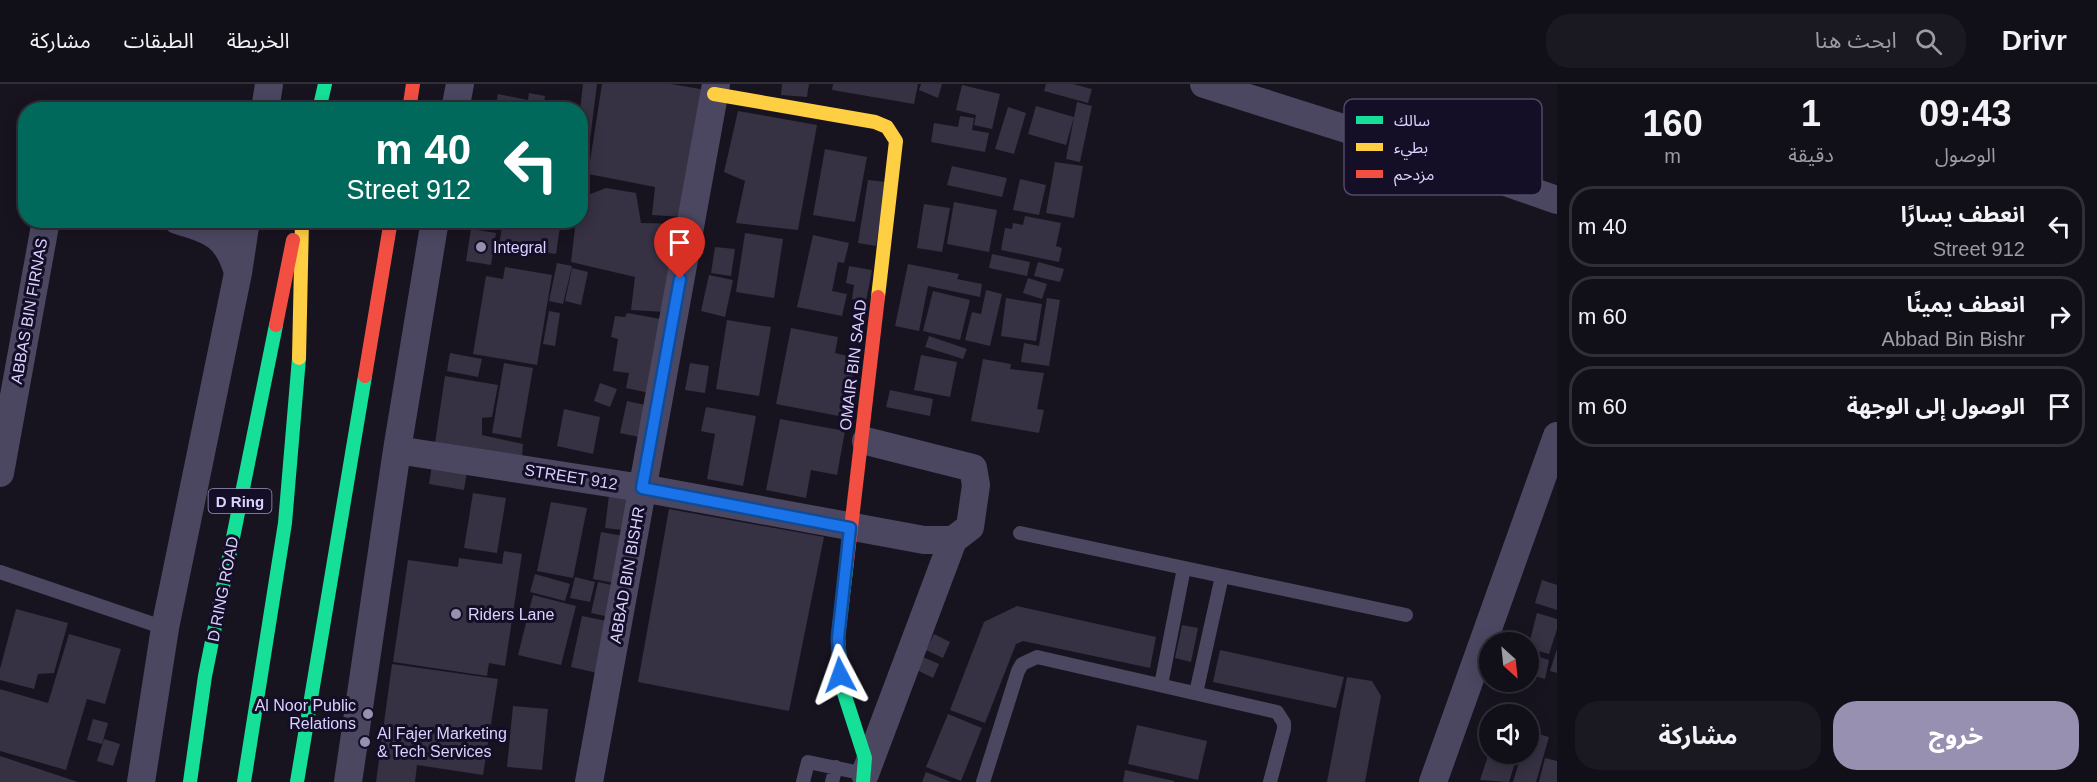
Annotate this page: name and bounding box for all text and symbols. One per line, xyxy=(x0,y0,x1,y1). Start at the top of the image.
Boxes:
search box xyxy=(1546,14,1966,68)
icon: search xyxy=(1912,25,1945,58)
text: Drivr xyxy=(2002,25,2067,56)
text: ابحث هنا xyxy=(1815,28,1897,53)
text: مشاركة xyxy=(30,29,91,52)
text: الطبقات xyxy=(124,29,194,52)
text: الخريطة xyxy=(227,29,290,52)
text: 1 xyxy=(1801,93,1821,134)
text: 09:43 xyxy=(1919,93,2011,134)
legend xyxy=(1344,99,1542,195)
text: 160 xyxy=(1643,103,1703,144)
text: سالك xyxy=(1394,112,1430,129)
text: 40 m xyxy=(375,126,471,173)
icon: left xyxy=(492,126,570,204)
text: بطيء xyxy=(1394,139,1428,160)
text: دقيقة xyxy=(1788,144,1834,166)
text: الوصول xyxy=(1935,144,1996,166)
text: m xyxy=(1664,145,1681,167)
text: مزدحم xyxy=(1394,166,1434,187)
text: Street 912 xyxy=(346,175,471,205)
text: انعطف يسارًا xyxy=(1901,202,2025,227)
icon: left xyxy=(2043,210,2076,243)
text: 40 m xyxy=(1578,214,1627,239)
pin xyxy=(654,217,705,279)
icon: arrive xyxy=(663,226,696,259)
street label: ABBAS BIN FIRNAS xyxy=(8,237,50,385)
text: Street 912 xyxy=(1933,238,2025,260)
place label: Integral xyxy=(493,239,546,256)
marker: Integral xyxy=(474,240,488,254)
text: انعطف يمينًا xyxy=(1906,292,2025,317)
street label: OMAIR BIN SAAD xyxy=(837,299,869,431)
icon: right xyxy=(2043,300,2076,333)
text: 60 m xyxy=(1578,304,1627,329)
text: Abbad Bin Bishr xyxy=(1882,328,2025,350)
icon: arrive xyxy=(2043,390,2076,423)
text: 60 m xyxy=(1578,394,1627,419)
text: الوصول إلى الوجهة xyxy=(1847,394,2025,419)
street label: STREET 912 xyxy=(523,461,619,493)
road number: D Ring xyxy=(208,489,272,513)
street label: ABBAD BIN BISHR xyxy=(607,505,647,645)
street label: D RING ROAD xyxy=(204,535,242,643)
place label: Riders Lane xyxy=(468,606,554,623)
marker: Riders Lane xyxy=(449,607,463,621)
north arrow xyxy=(1479,632,1539,692)
map controls xyxy=(1479,632,1539,764)
position arrow xyxy=(808,643,872,707)
place label: Al Noor Public Relations xyxy=(255,697,356,732)
button: مشاركة xyxy=(1575,701,1821,770)
button: خروج xyxy=(1833,701,2079,770)
button: sound xyxy=(1479,704,1539,764)
marker: Al Noor Public Relations xyxy=(361,707,375,721)
place label: Al Fajer Marketing & Tech Services xyxy=(377,725,507,760)
marker: Al Fajer Marketing & Tech Services xyxy=(358,735,372,749)

